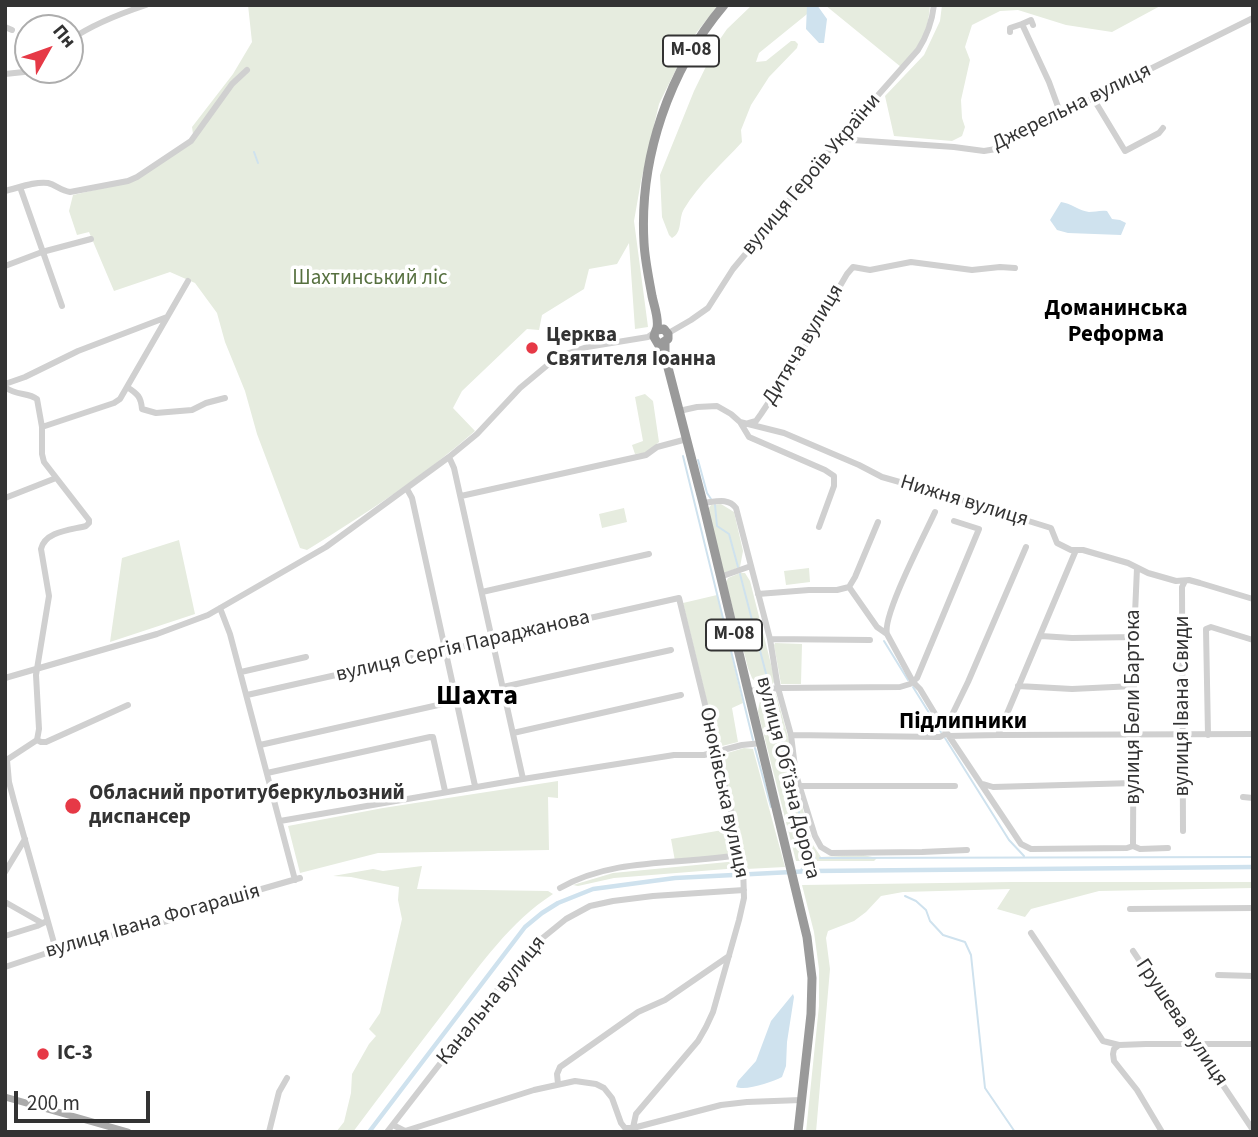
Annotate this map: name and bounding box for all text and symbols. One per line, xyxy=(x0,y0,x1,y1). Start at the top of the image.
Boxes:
north arrow xyxy=(14,14,84,84)
text: Пн xyxy=(46,19,82,54)
road number: М-08 xyxy=(663,36,719,66)
street label: Джерельна вулиця xyxy=(988,59,1156,157)
street label: вулиця Героїв України xyxy=(737,89,887,261)
park label: Шахтинський ліс xyxy=(292,266,448,292)
street label: Дитяча вулиця xyxy=(758,280,850,410)
district label: Доманинська Реформа xyxy=(1044,296,1188,350)
place label: Церква Святителя Іоанна xyxy=(546,323,716,373)
marker: Церква Святителя Іоанна xyxy=(524,340,540,356)
street label: Нижня вулиця xyxy=(897,471,1031,533)
street label: вулиця Сергія Параджанова xyxy=(334,606,592,688)
street label: вулиця Бели Бартока xyxy=(1121,609,1147,805)
street label: вулиця Івана Свиди xyxy=(1170,616,1196,796)
road number: М-08 xyxy=(706,620,762,650)
street label: вулиця Обʼїзна Дорога xyxy=(750,674,824,882)
district label: Шахта xyxy=(436,681,518,715)
street label: Оноківська вулиця xyxy=(693,705,753,881)
district label: Підлипники xyxy=(899,709,1027,737)
place label: Обласний протитуберкульозний диспансер xyxy=(89,781,405,831)
marker: Обласний протитуберкульозний диспансер xyxy=(63,796,83,816)
street label: вулиця Івана Фогарашія xyxy=(43,879,263,965)
street label: Канальна вулиця xyxy=(432,931,552,1071)
street label: Грушева вулиця xyxy=(1129,955,1233,1091)
place label: ІС-3 xyxy=(57,1041,93,1067)
marker: ІС-3 xyxy=(35,1046,51,1062)
scale bar xyxy=(18,1078,154,1122)
text: 200 m xyxy=(27,1088,80,1118)

